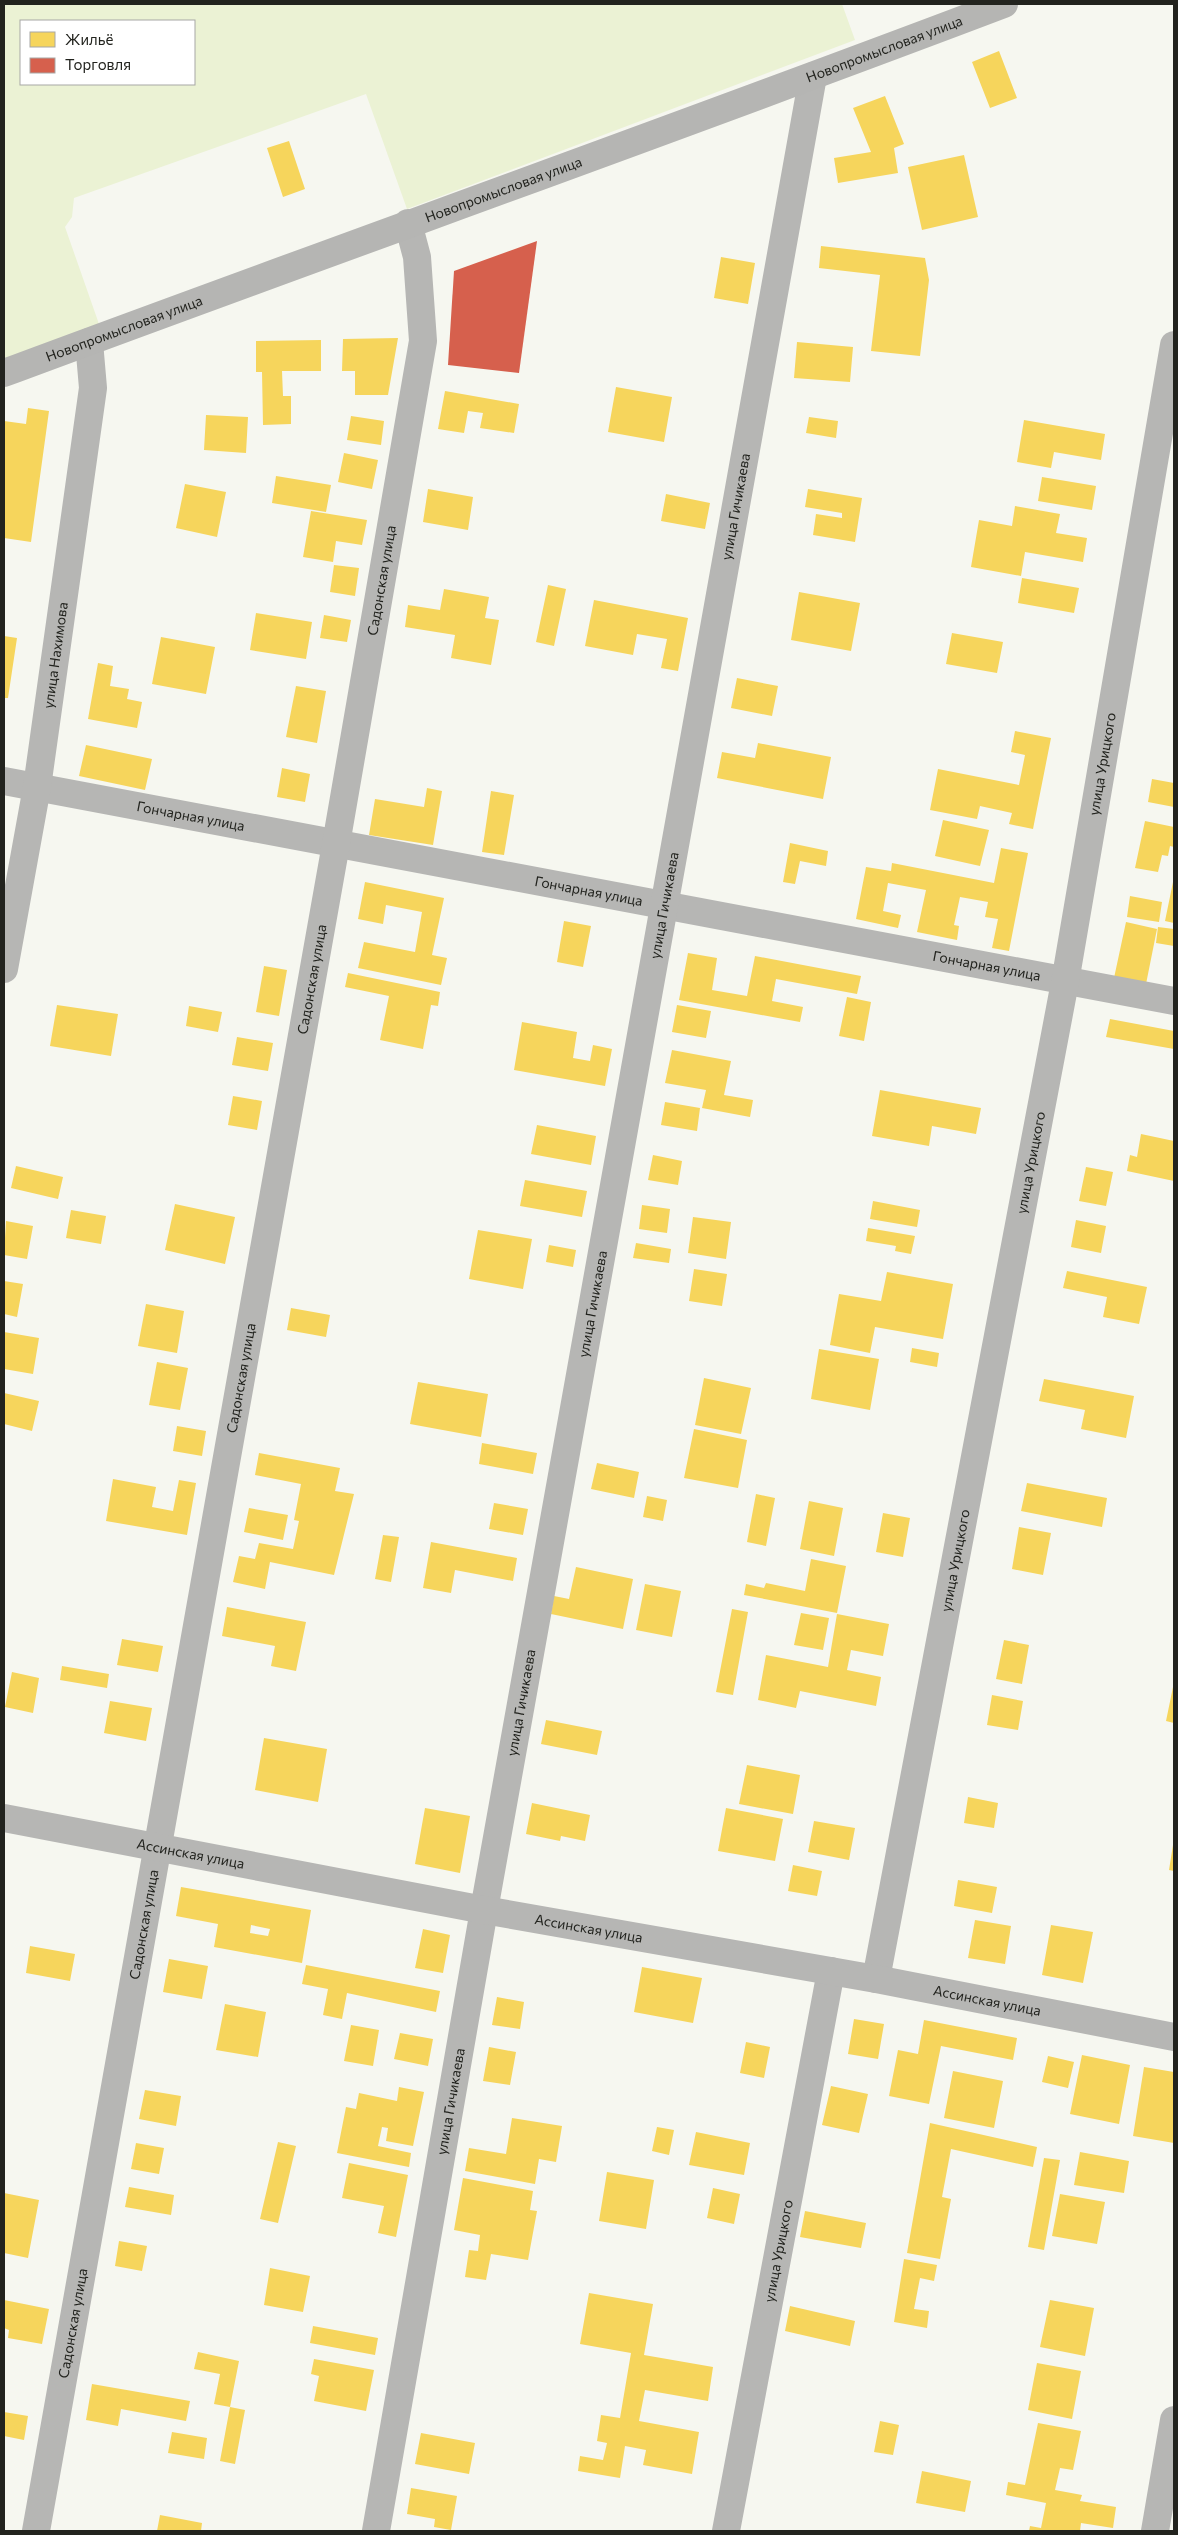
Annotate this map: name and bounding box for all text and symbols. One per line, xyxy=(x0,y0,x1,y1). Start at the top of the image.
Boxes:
street label: Новопромысловая улица xyxy=(803,12,965,86)
legend xyxy=(20,20,195,85)
text: Жильё xyxy=(65,30,113,48)
text: Торговля xyxy=(65,55,131,73)
street label: Новопромысловая улица xyxy=(422,153,584,226)
street label: Новопромысловая улица xyxy=(43,291,205,365)
street label: улица Гичикаева xyxy=(717,452,753,561)
street label: Садонская улица xyxy=(363,524,399,637)
street label: улица Нахимова xyxy=(39,601,71,709)
street label: улица Урицкого xyxy=(1085,711,1119,817)
street label: Гончарная улица xyxy=(135,797,246,834)
street label: улица Гичикаева xyxy=(646,851,682,960)
street label: Гончарная улица xyxy=(533,872,644,909)
street label: Садонская улица xyxy=(293,923,330,1036)
street label: Гончарная улица xyxy=(931,947,1042,984)
street label: улица Урицкого xyxy=(1012,1110,1048,1215)
street label: улица Гичикаева xyxy=(574,1249,610,1359)
street label: Садонская улица xyxy=(222,1322,259,1434)
street label: улица Урицкого xyxy=(937,1508,973,1613)
street label: улица Гичикаева xyxy=(503,1648,539,1757)
street label: Ассинская улица xyxy=(135,1835,246,1872)
street label: Садонская улица xyxy=(125,1868,161,1981)
street label: Ассинская улица xyxy=(533,1910,644,1946)
street label: Ассинская улица xyxy=(932,1981,1043,2019)
street label: улица Гичикаева xyxy=(433,2047,468,2156)
street label: улица Урицкого xyxy=(760,2198,796,2303)
street label: Садонская улица xyxy=(54,2267,91,2380)

